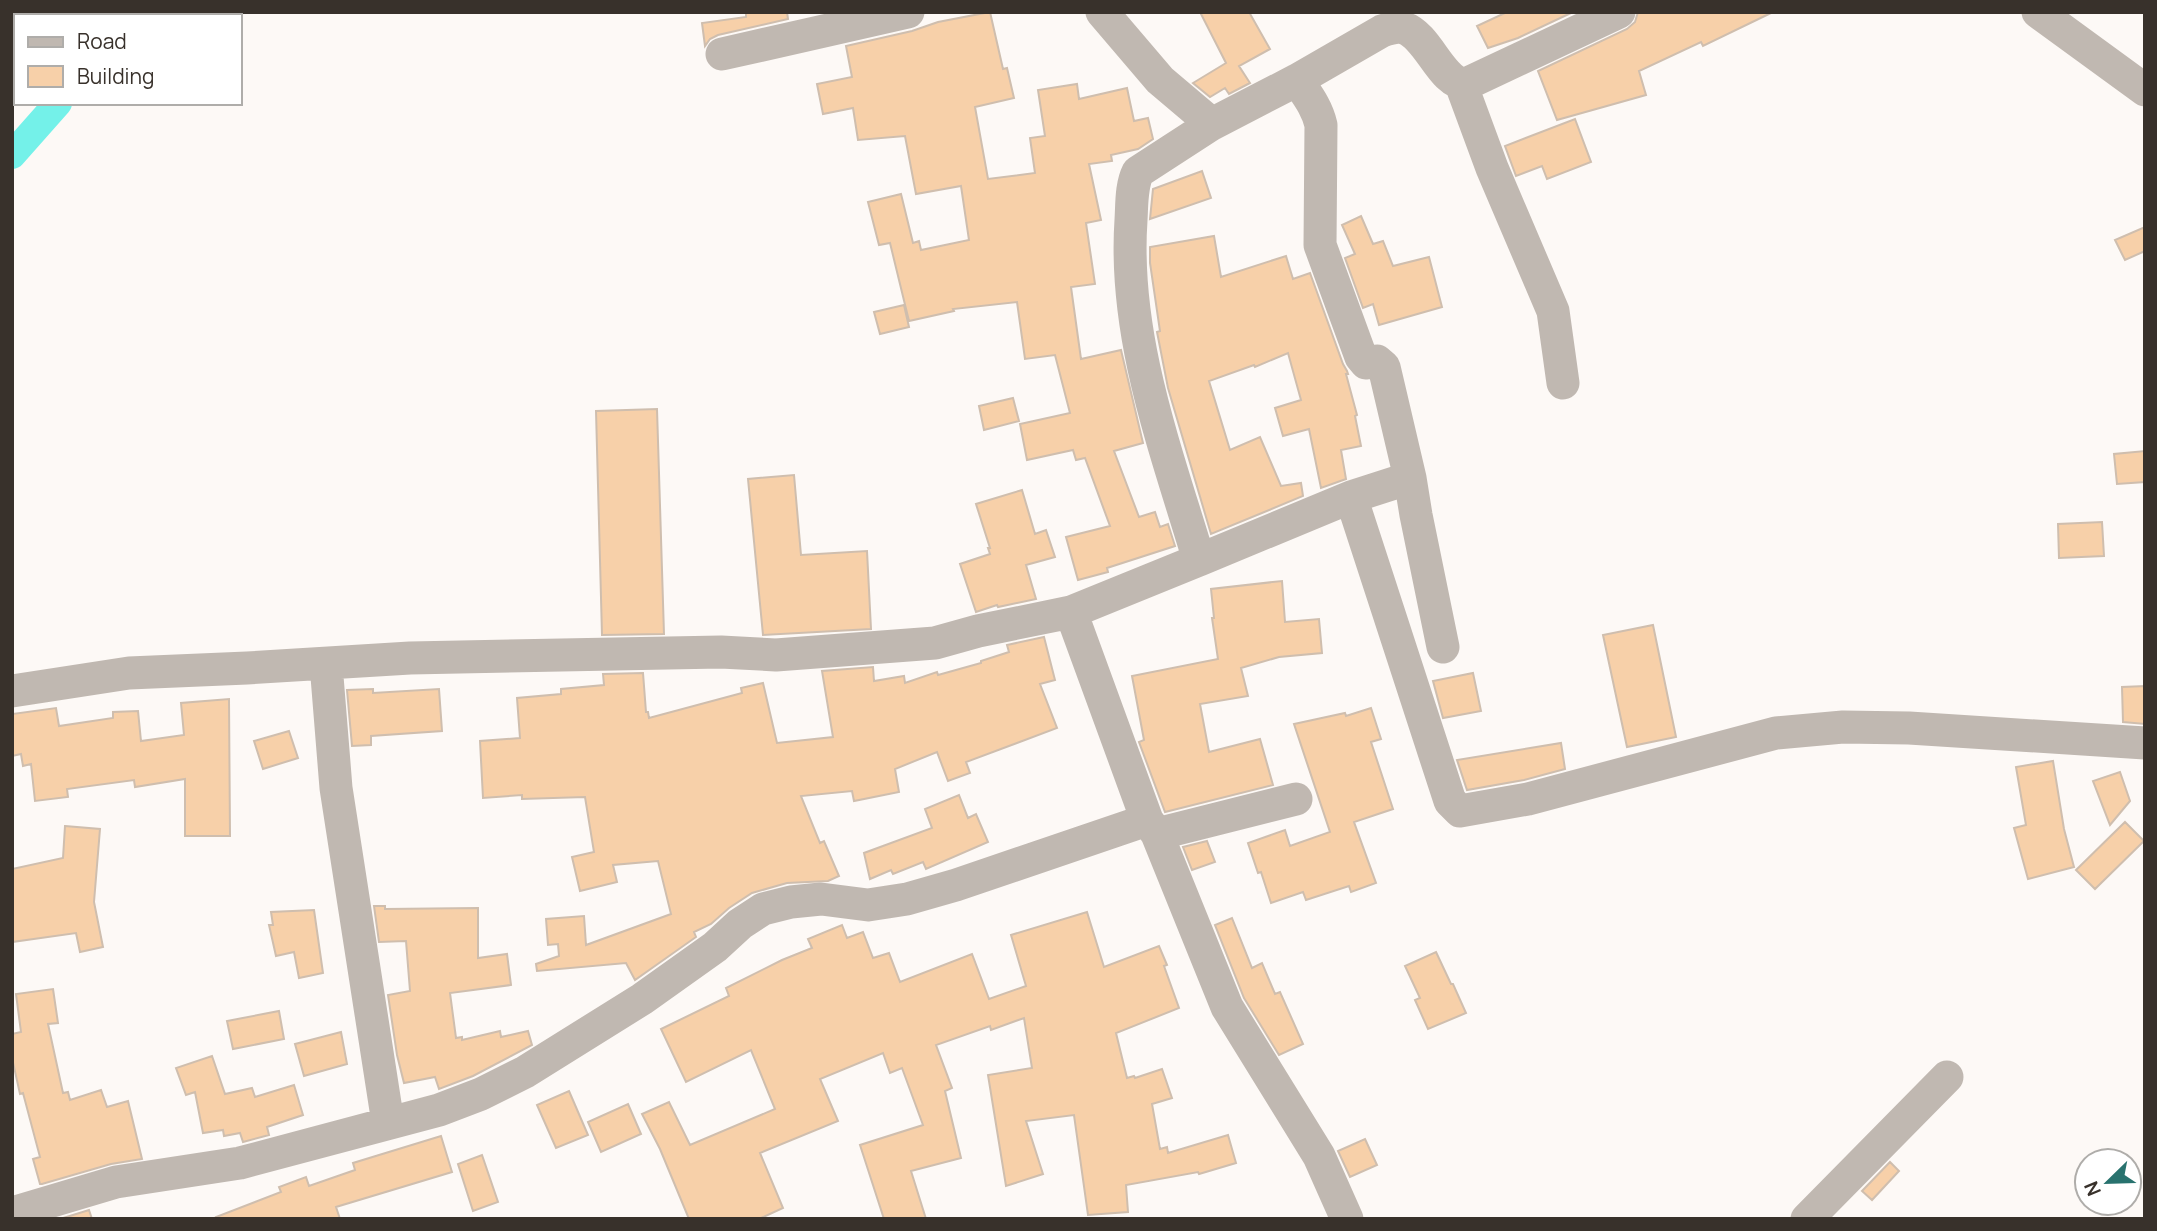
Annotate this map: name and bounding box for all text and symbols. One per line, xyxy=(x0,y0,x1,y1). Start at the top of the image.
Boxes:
legend xyxy=(14,14,242,105)
text: Road xyxy=(77,27,127,55)
text: Building xyxy=(77,62,154,90)
north arrow xyxy=(2073,1147,2143,1217)
text: N xyxy=(2078,1177,2107,1200)

